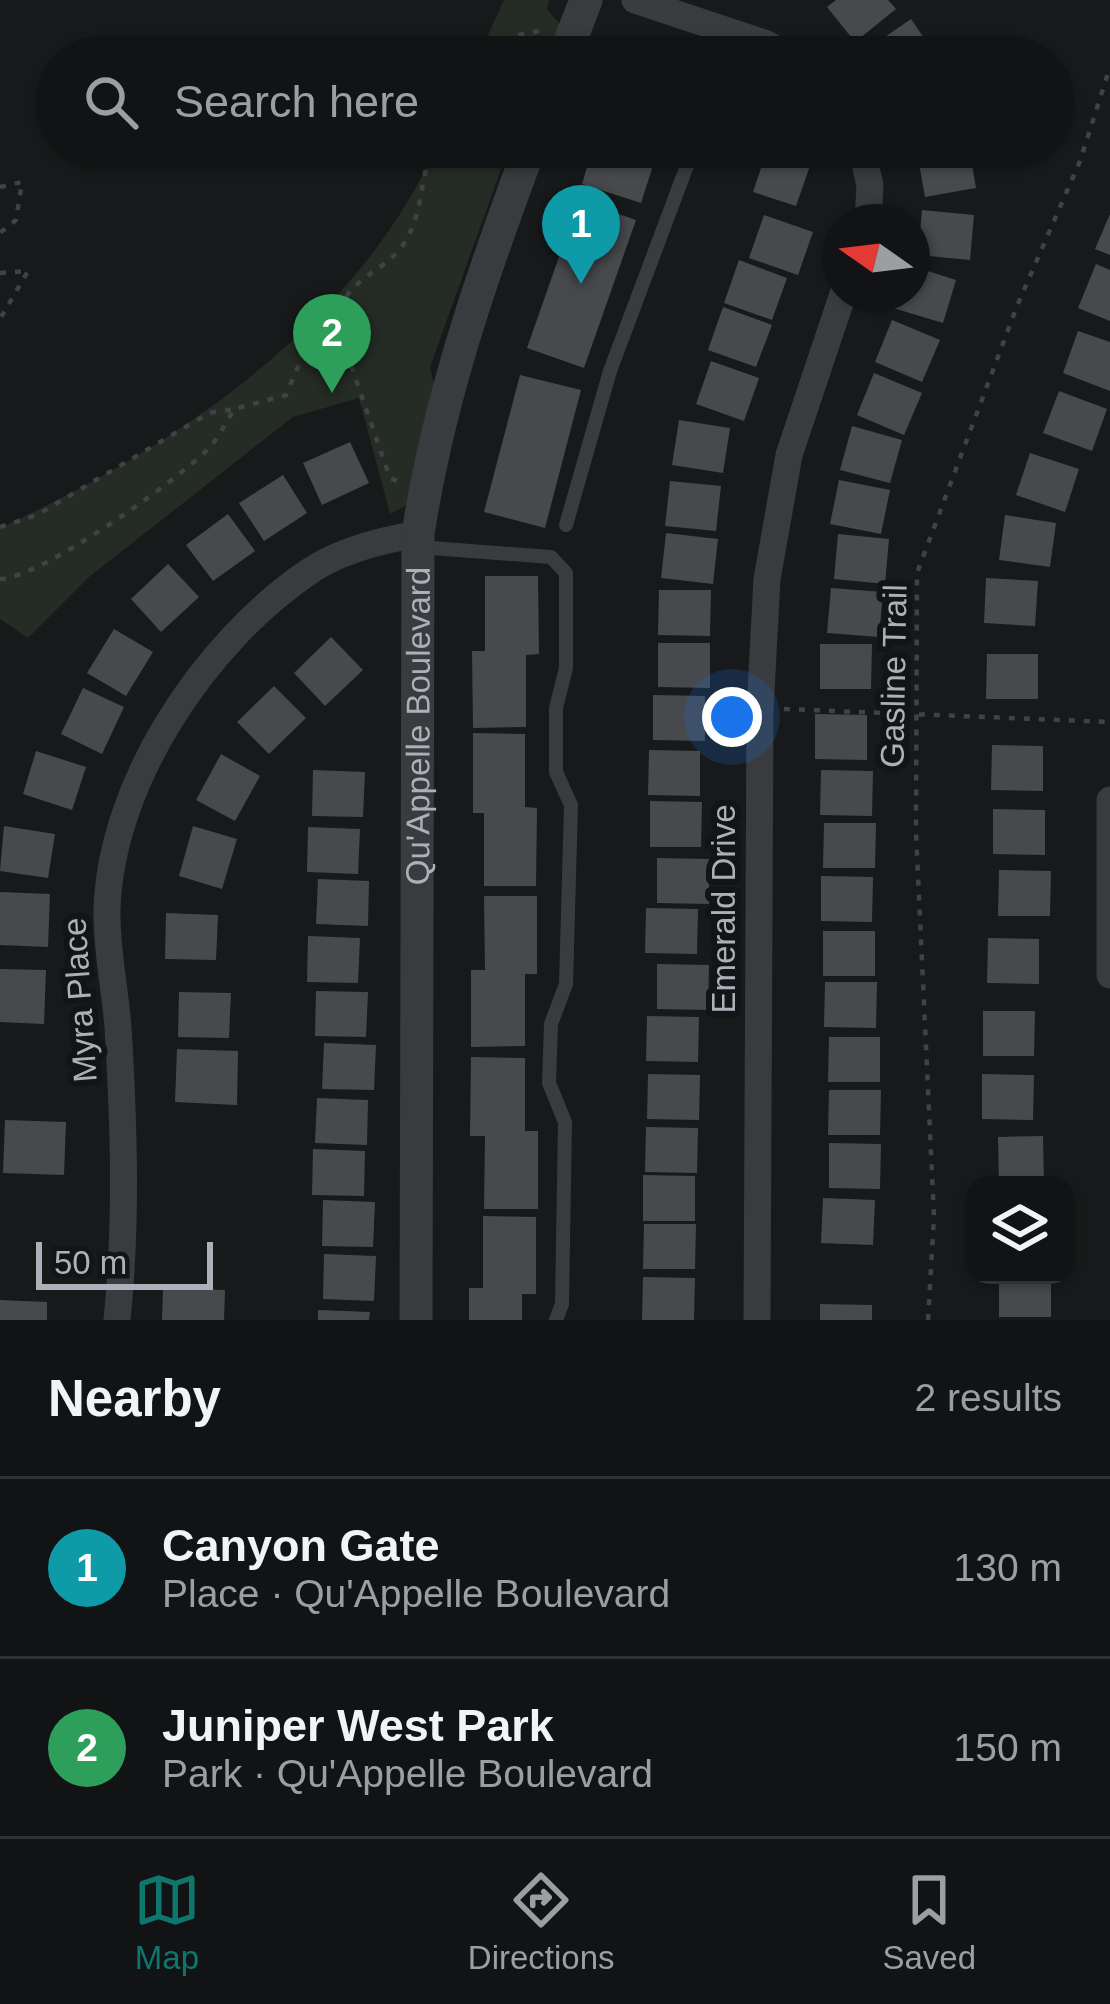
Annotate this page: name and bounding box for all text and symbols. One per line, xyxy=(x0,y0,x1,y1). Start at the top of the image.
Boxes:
search box xyxy=(36,36,1074,168)
icon: search xyxy=(78,69,144,135)
text: Search here xyxy=(174,76,419,127)
pin: 1 xyxy=(542,185,620,284)
north arrow xyxy=(822,204,930,312)
pin: 2 xyxy=(293,294,371,393)
street label: Qu'Appelle Boulevard xyxy=(399,567,437,885)
street label: Gasline Trail xyxy=(873,584,914,768)
your location xyxy=(702,687,762,747)
street label: Emerald Drive xyxy=(705,804,742,1014)
street label: Myra Place xyxy=(55,916,104,1084)
map controls xyxy=(966,1176,1074,1284)
button: layers xyxy=(966,1176,1074,1284)
scale bar xyxy=(36,1236,213,1289)
text: 50 m xyxy=(54,1244,127,1281)
text: Nearby xyxy=(48,1370,221,1427)
text: 2 results xyxy=(915,1376,1062,1419)
text: Canyon Gate xyxy=(162,1520,440,1571)
text: 1 xyxy=(76,1546,98,1589)
text: 130 m xyxy=(954,1546,1062,1589)
text: Place · Qu'Appelle Boulevard xyxy=(162,1572,670,1615)
text: Juniper West Park xyxy=(162,1700,554,1751)
text: 2 xyxy=(76,1726,98,1769)
text: 150 m xyxy=(954,1726,1062,1769)
text: Park · Qu'Appelle Boulevard xyxy=(162,1752,653,1795)
tab: Map xyxy=(134,1867,200,1977)
tab: Directions xyxy=(468,1867,615,1977)
tab: Saved xyxy=(882,1867,976,1977)

